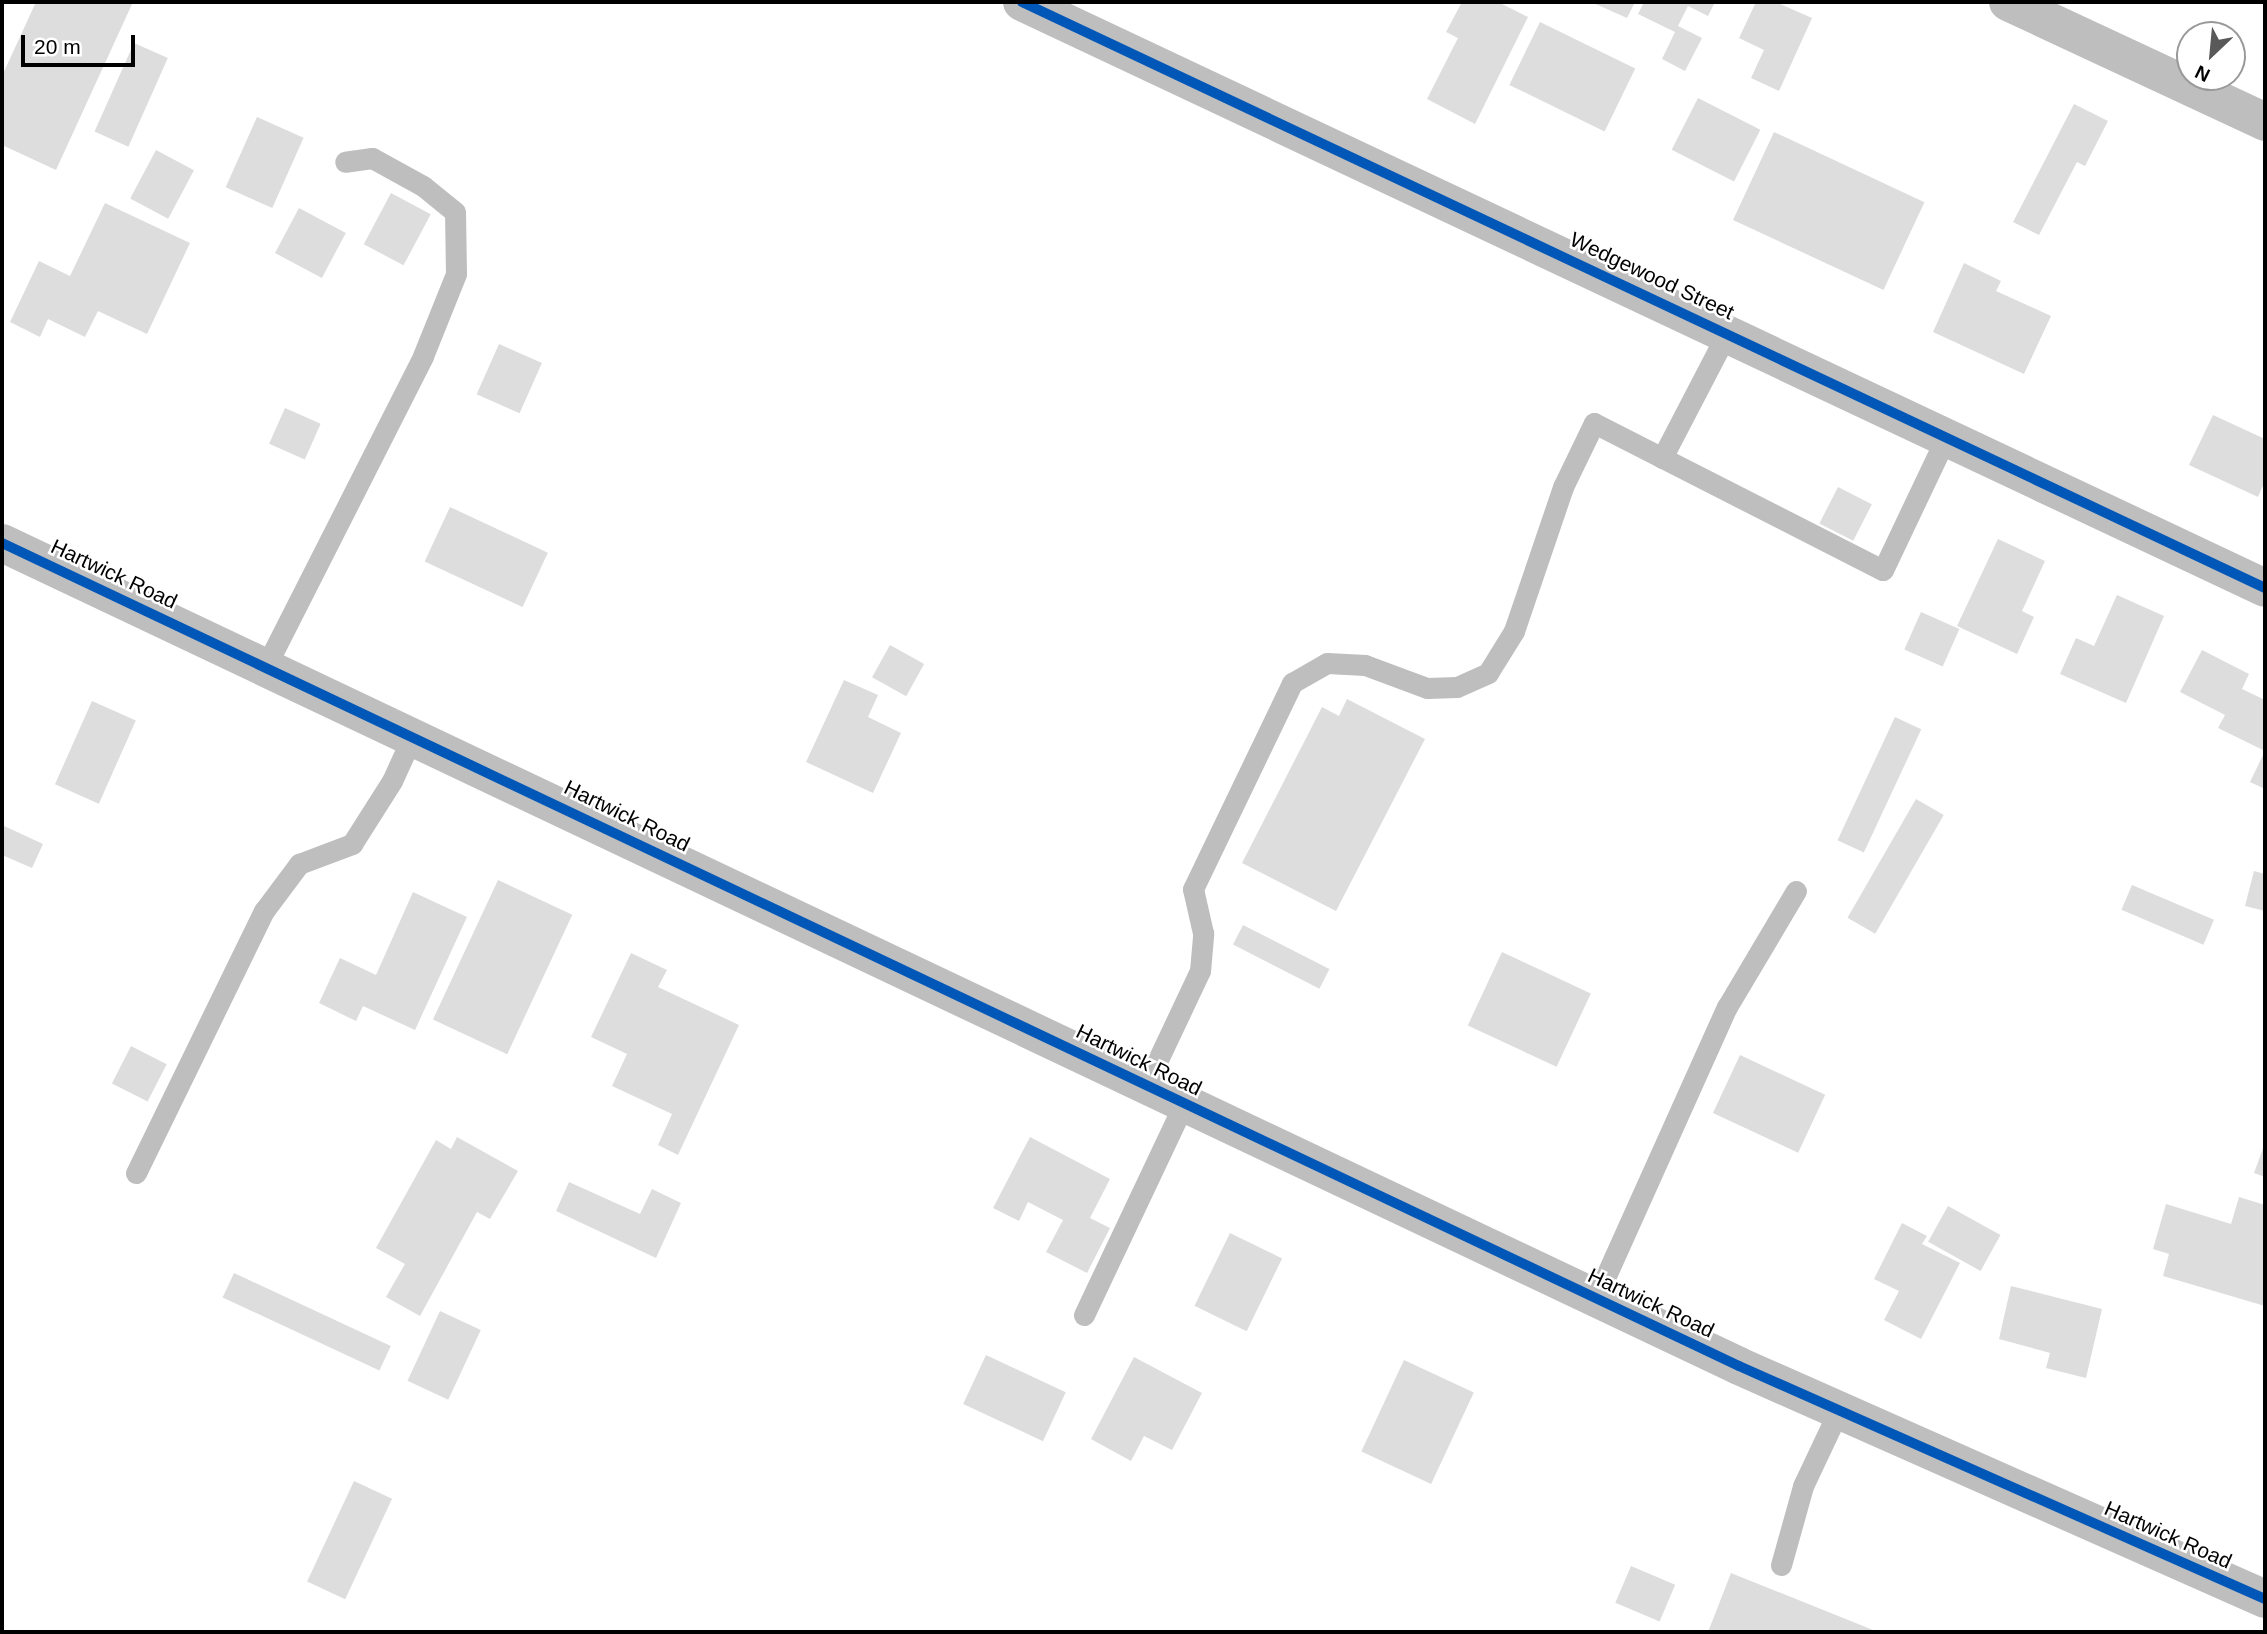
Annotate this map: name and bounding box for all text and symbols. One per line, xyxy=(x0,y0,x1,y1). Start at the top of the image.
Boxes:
scale bar xyxy=(24,21,138,65)
north arrow xyxy=(2176,21,2246,91)
text: 20 m xyxy=(34,35,81,58)
text: N xyxy=(2192,61,2213,86)
street label: Wedgewood Street xyxy=(1566,227,1738,325)
street label: Hartwick Road xyxy=(47,534,181,614)
street label: Hartwick Road xyxy=(560,775,694,857)
street label: Hartwick Road xyxy=(1072,1019,1206,1101)
street label: Hartwick Road xyxy=(1584,1263,1718,1343)
street label: Hartwick Road xyxy=(2101,1496,2235,1574)

